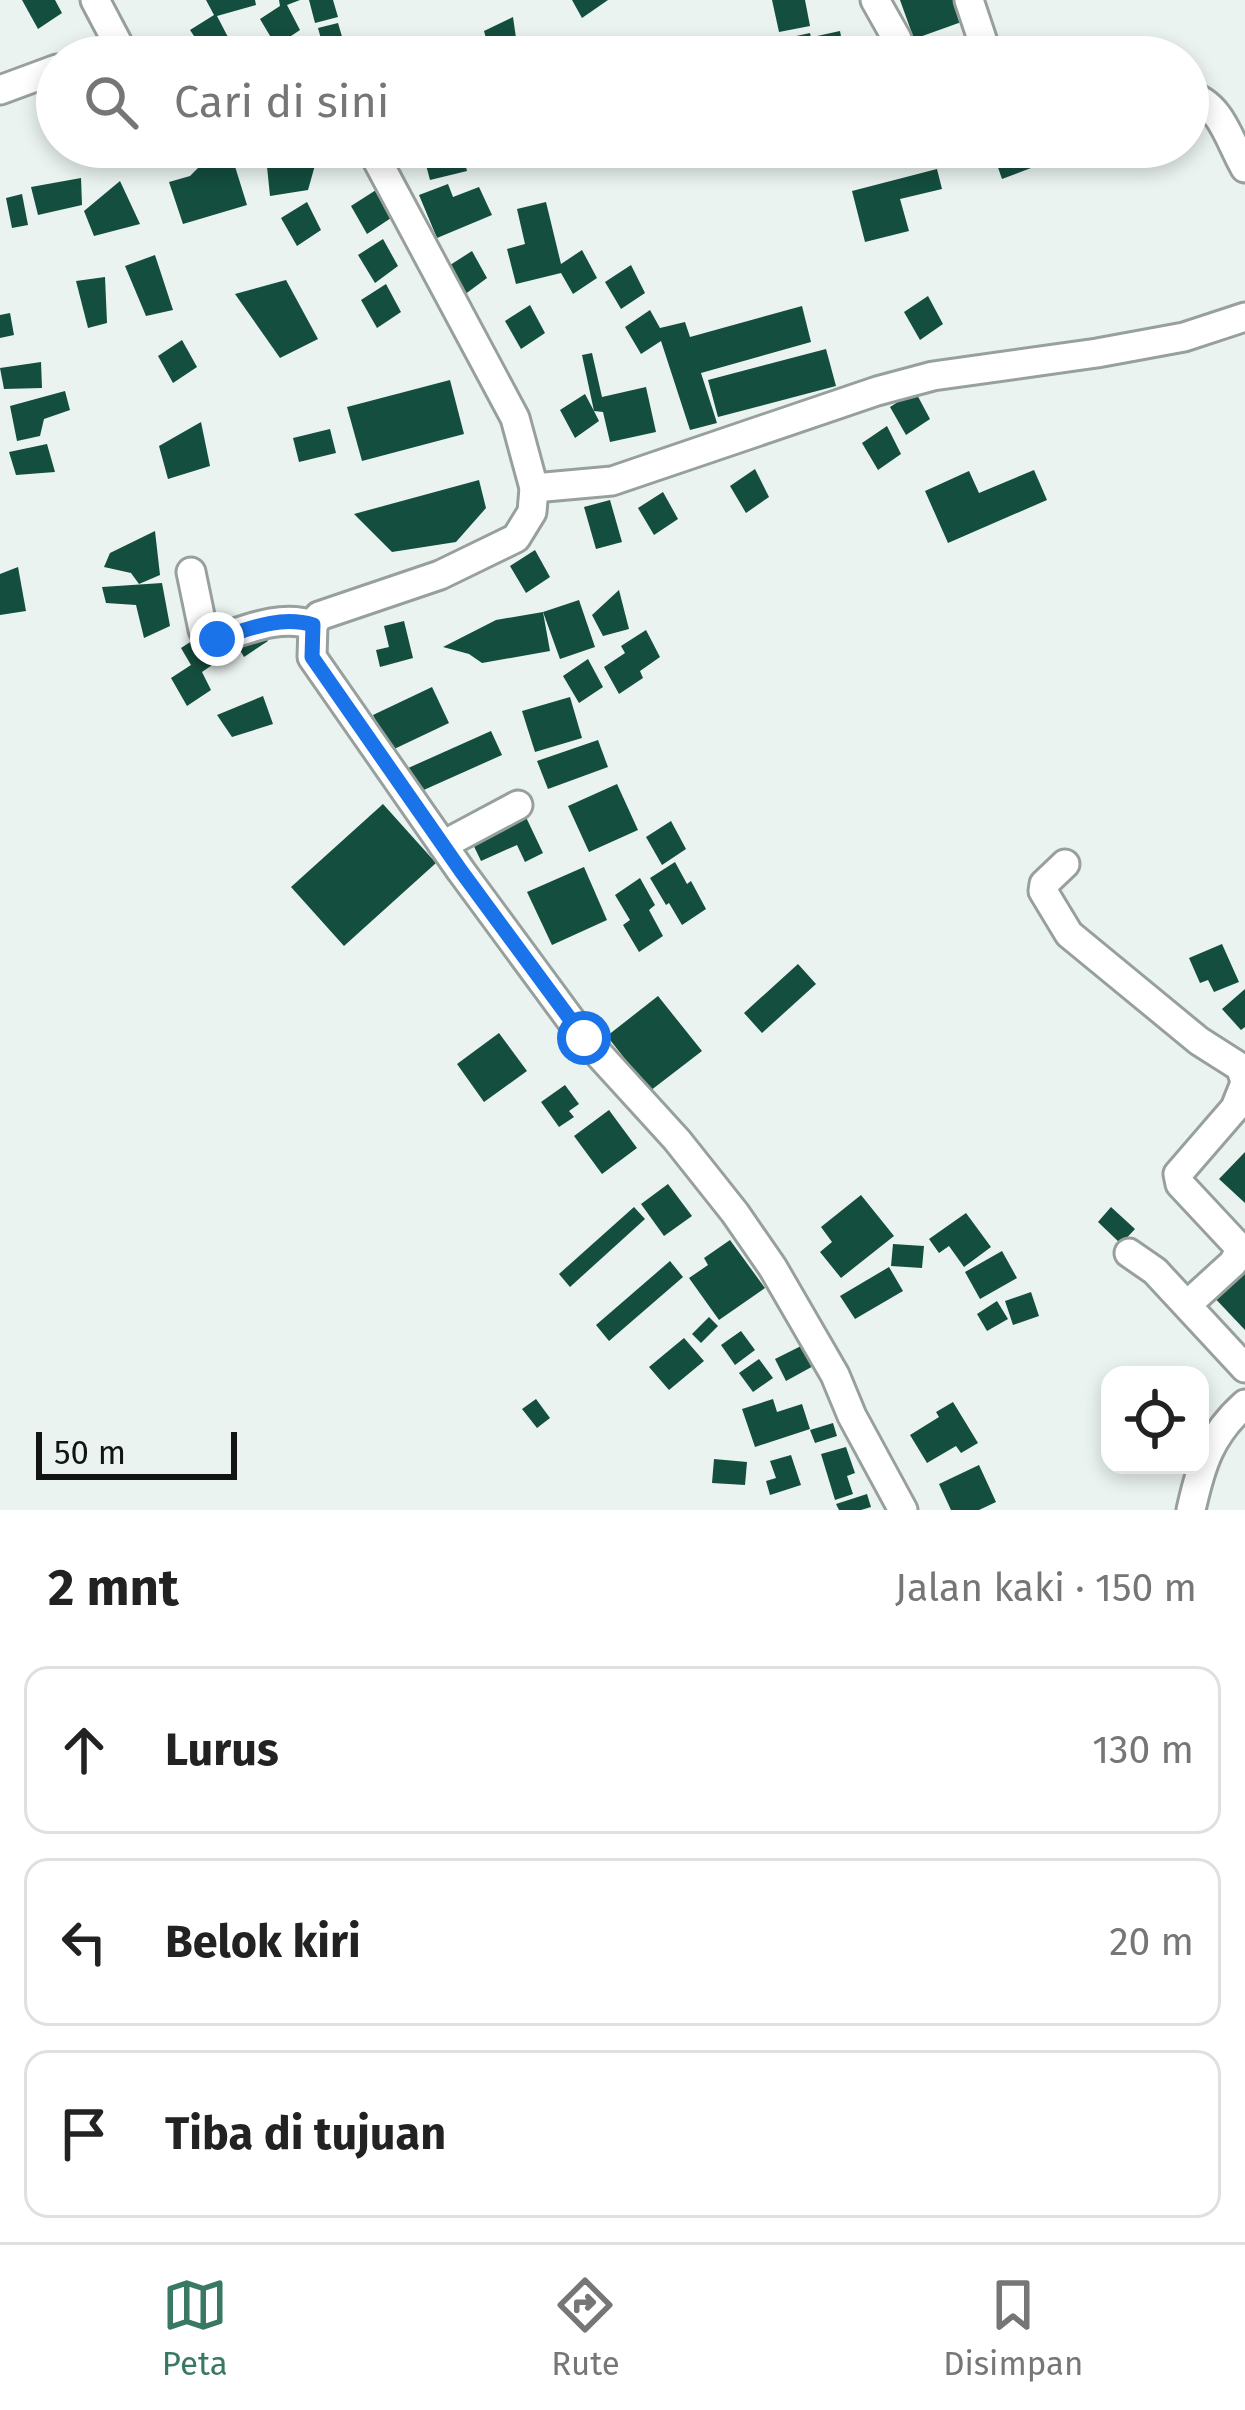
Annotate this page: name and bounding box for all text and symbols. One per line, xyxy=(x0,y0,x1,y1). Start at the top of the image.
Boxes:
search box xyxy=(36,36,1209,168)
icon: search xyxy=(78,69,144,135)
text: Cari di sini xyxy=(174,75,390,129)
route end xyxy=(190,612,244,666)
route start xyxy=(557,1011,611,1065)
map controls xyxy=(1101,1366,1209,1474)
button: locate xyxy=(1101,1366,1209,1474)
scale bar xyxy=(36,1426,237,1479)
text: 50 m xyxy=(54,1433,126,1473)
text: 2 mnt xyxy=(48,1557,179,1619)
text: Jalan kaki · 150 m xyxy=(895,1565,1197,1611)
icon: ahead xyxy=(51,1717,117,1783)
text: Lurus xyxy=(165,1723,279,1777)
text: 130 m xyxy=(1092,1727,1194,1773)
icon: left xyxy=(51,1909,117,1975)
text: Belok kiri xyxy=(165,1915,361,1969)
text: 20 m xyxy=(1109,1919,1194,1965)
icon: arrive xyxy=(51,2101,117,2167)
text: Tiba di tujuan xyxy=(165,2107,446,2161)
tab: Peta xyxy=(162,2272,228,2384)
tab: Rute xyxy=(551,2272,620,2384)
tab: Disimpan xyxy=(943,2272,1083,2384)

